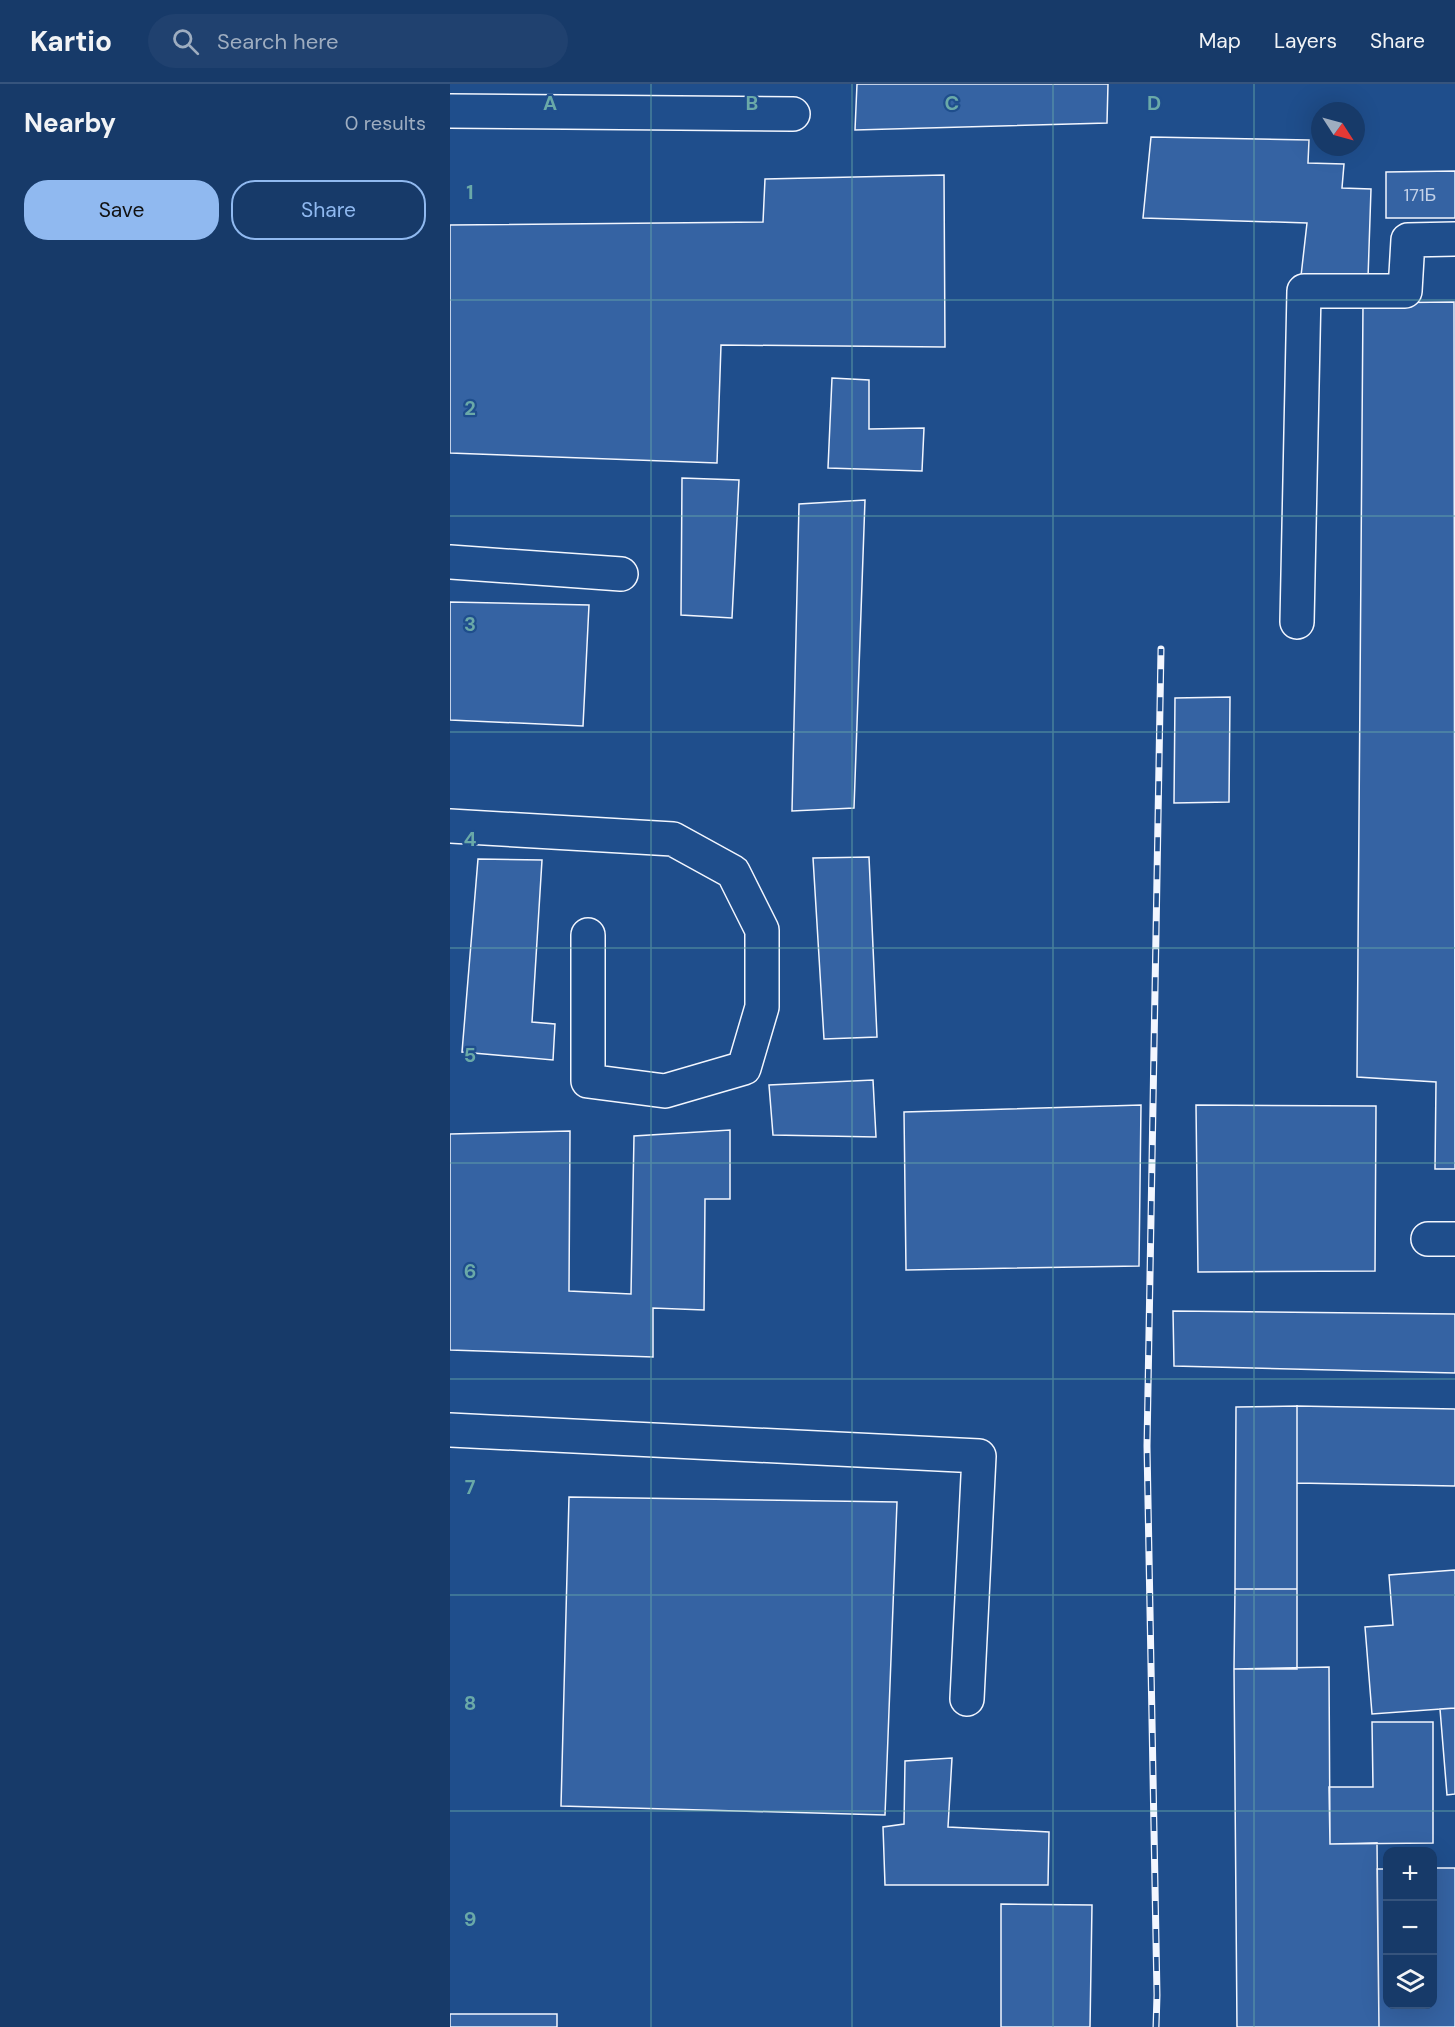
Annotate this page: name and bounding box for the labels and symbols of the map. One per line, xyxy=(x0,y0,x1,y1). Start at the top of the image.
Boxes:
text: A xyxy=(543,90,557,116)
text: B xyxy=(746,90,758,116)
text: C xyxy=(945,90,959,116)
text: D xyxy=(1147,90,1161,116)
north arrow xyxy=(1311,102,1365,156)
text: 1 xyxy=(466,179,474,205)
house number: 171Б xyxy=(1404,183,1436,207)
text: 2 xyxy=(464,395,476,421)
text: 3 xyxy=(464,611,476,637)
text: 4 xyxy=(464,826,477,852)
text: 5 xyxy=(464,1042,476,1068)
text: 6 xyxy=(464,1258,476,1284)
text: 7 xyxy=(465,1474,476,1500)
text: 8 xyxy=(464,1690,476,1716)
text: 9 xyxy=(464,1906,476,1932)

